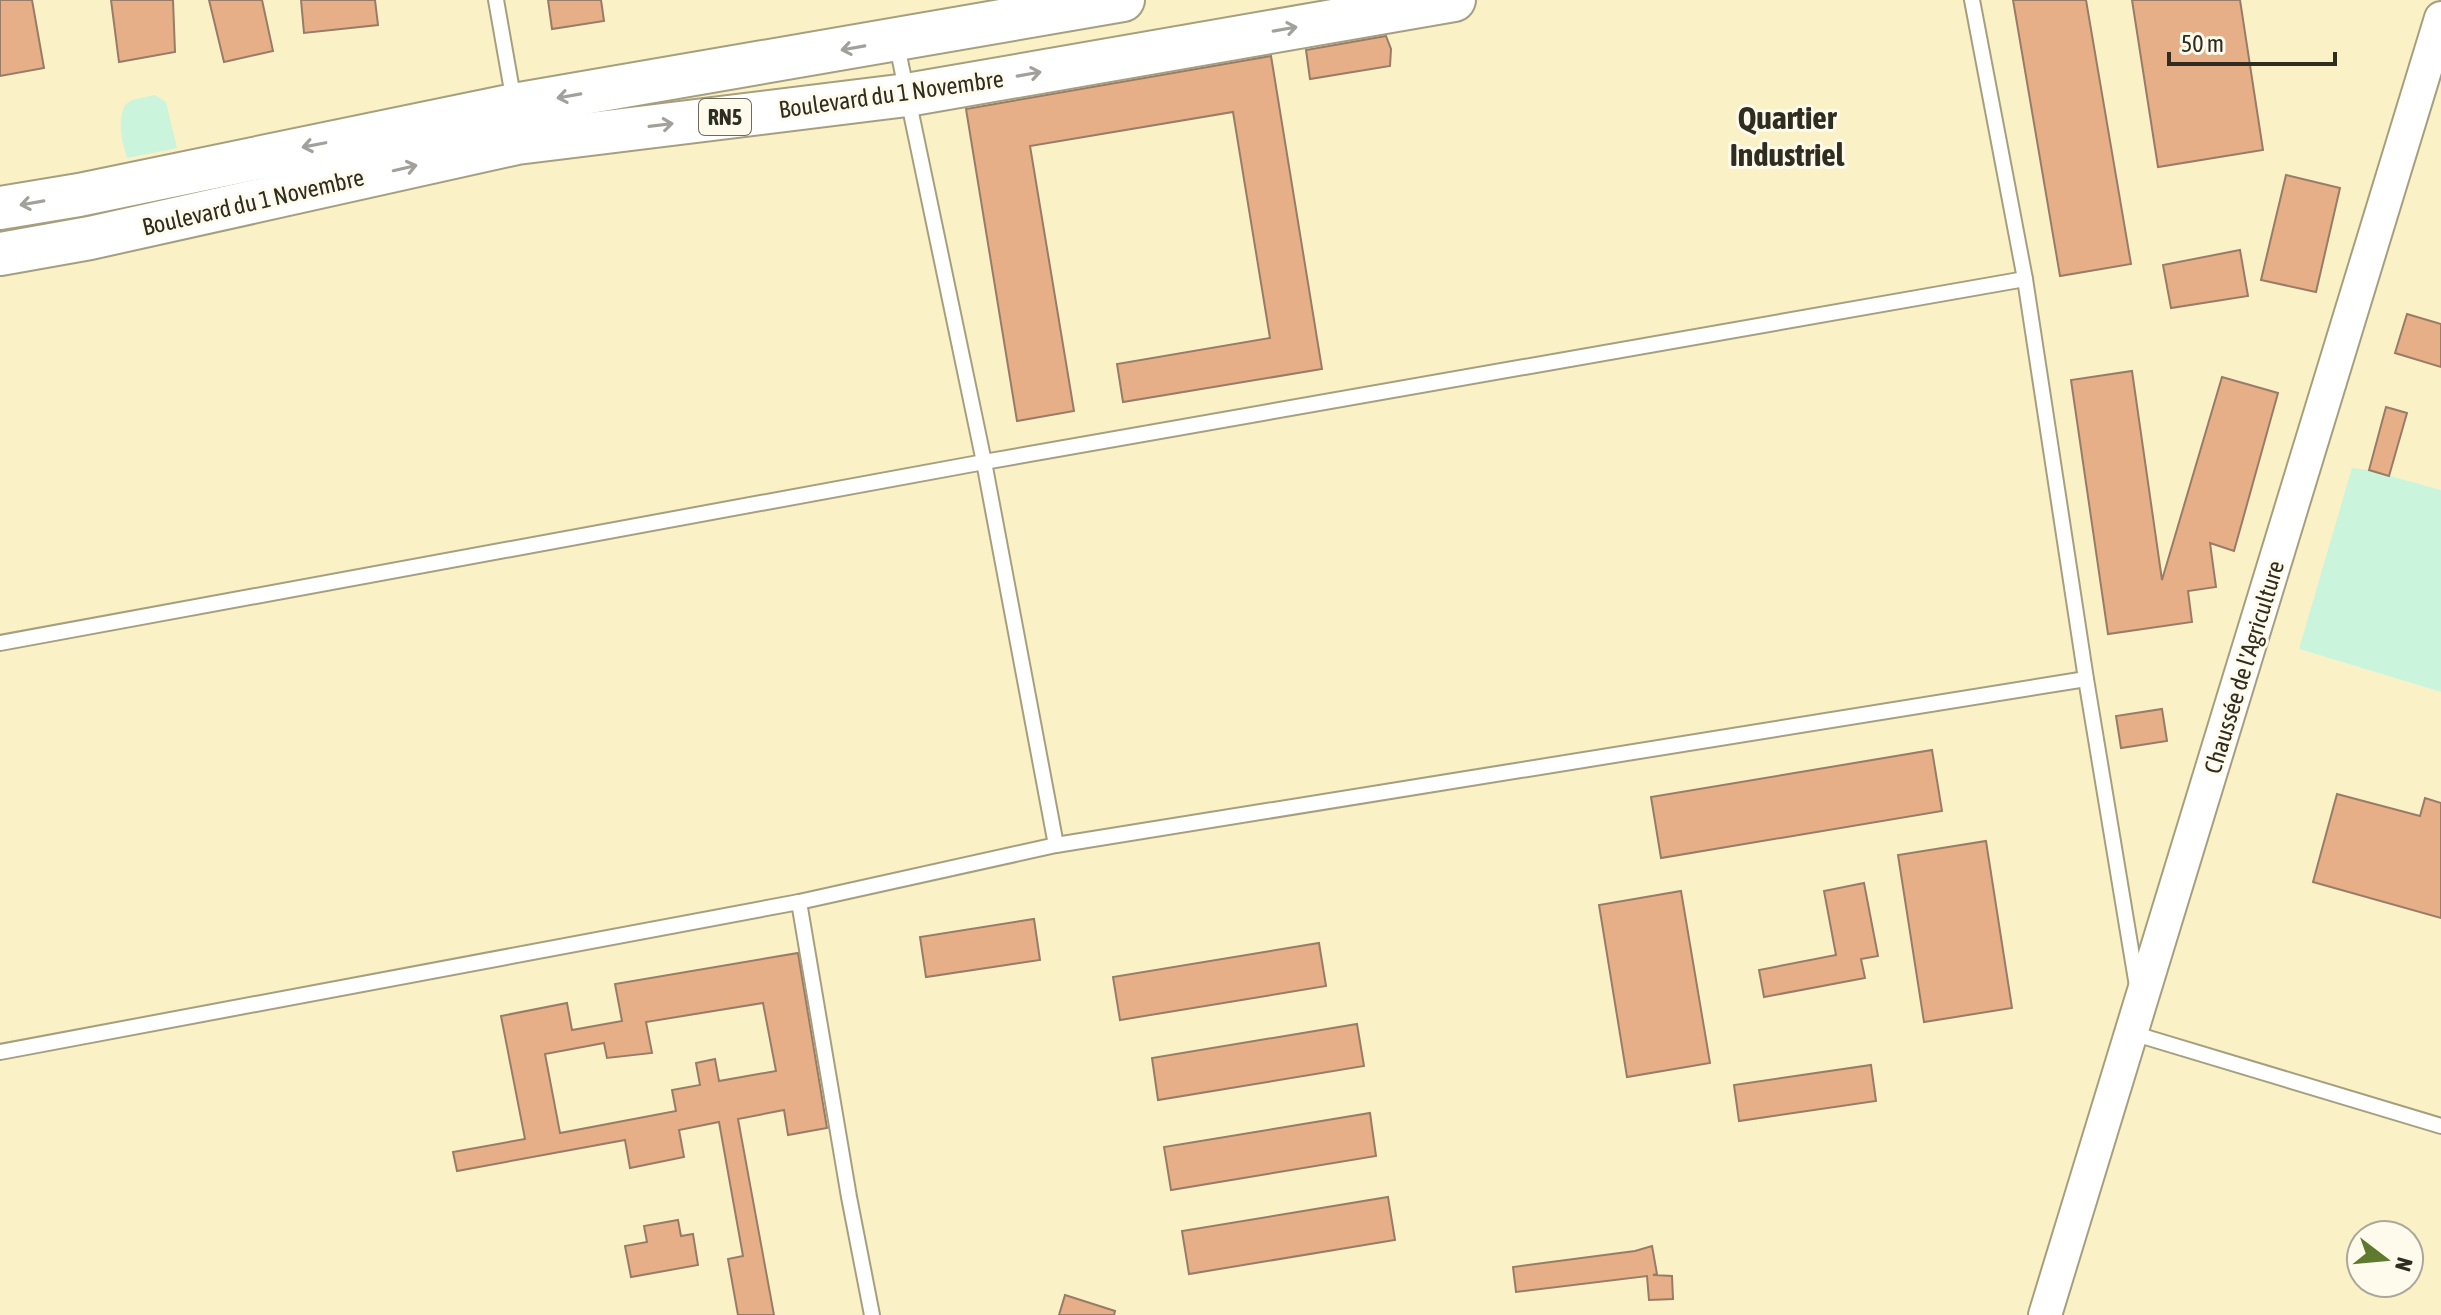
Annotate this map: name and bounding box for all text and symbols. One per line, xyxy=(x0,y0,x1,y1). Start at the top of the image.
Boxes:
scale bar xyxy=(2169,16,2335,66)
one-way arrow xyxy=(1272,21,1298,36)
text: 50 m xyxy=(2181,30,2224,57)
one-way arrow xyxy=(841,41,866,56)
street label: Boulevard du 1 Novembre xyxy=(777,65,1005,123)
one-way arrow xyxy=(1016,65,1042,80)
one-way arrow xyxy=(557,89,583,104)
road number: RN5 xyxy=(699,99,751,135)
district label: Quartier Industriel xyxy=(1730,99,1845,173)
one-way arrow xyxy=(648,117,673,132)
one-way arrow xyxy=(302,139,327,154)
one-way arrow xyxy=(391,160,417,175)
street label: Boulevard du 1 Novembre xyxy=(139,163,367,241)
one-way arrow xyxy=(20,196,45,211)
street label: Chaussée de l'Agriculture xyxy=(2199,557,2289,777)
north arrow xyxy=(2345,1219,2425,1299)
text: N xyxy=(2390,1255,2419,1274)

